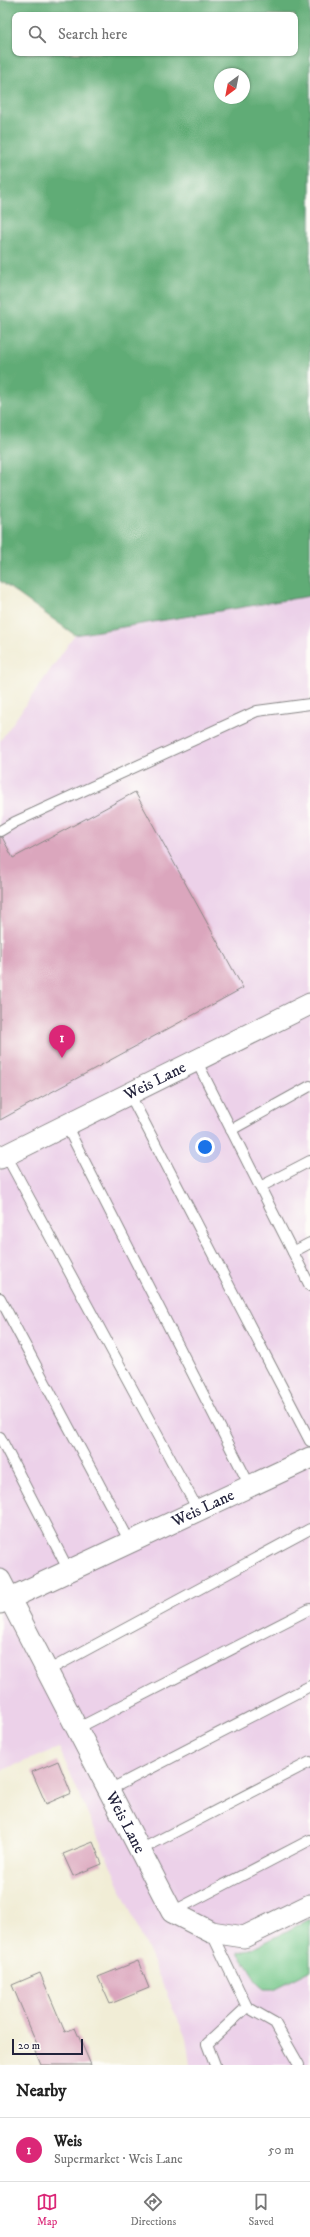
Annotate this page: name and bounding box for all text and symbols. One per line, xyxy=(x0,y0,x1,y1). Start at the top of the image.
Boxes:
search box xyxy=(12,12,298,56)
icon: search xyxy=(26,23,48,45)
text: Search here xyxy=(58,25,127,44)
north arrow xyxy=(214,68,250,104)
pin: 1 xyxy=(49,1025,75,1058)
street label: Weis Lane xyxy=(120,1057,190,1105)
your location xyxy=(195,1137,215,1157)
street label: Weis Lane xyxy=(168,1485,238,1532)
street label: Weis Lane xyxy=(101,1787,150,1857)
scale bar xyxy=(12,2037,83,2056)
text: 20 m xyxy=(18,2039,40,2053)
text: Nearby xyxy=(16,2080,66,2102)
text: Weis xyxy=(54,2132,82,2151)
text: 1 xyxy=(27,2142,31,2158)
text: 50 m xyxy=(268,2142,294,2158)
text: Supermarket · Weis Lane xyxy=(54,2151,183,2167)
tab: Map xyxy=(36,2191,58,2229)
tab: Directions xyxy=(131,2191,176,2229)
tab: Saved xyxy=(249,2191,274,2229)

